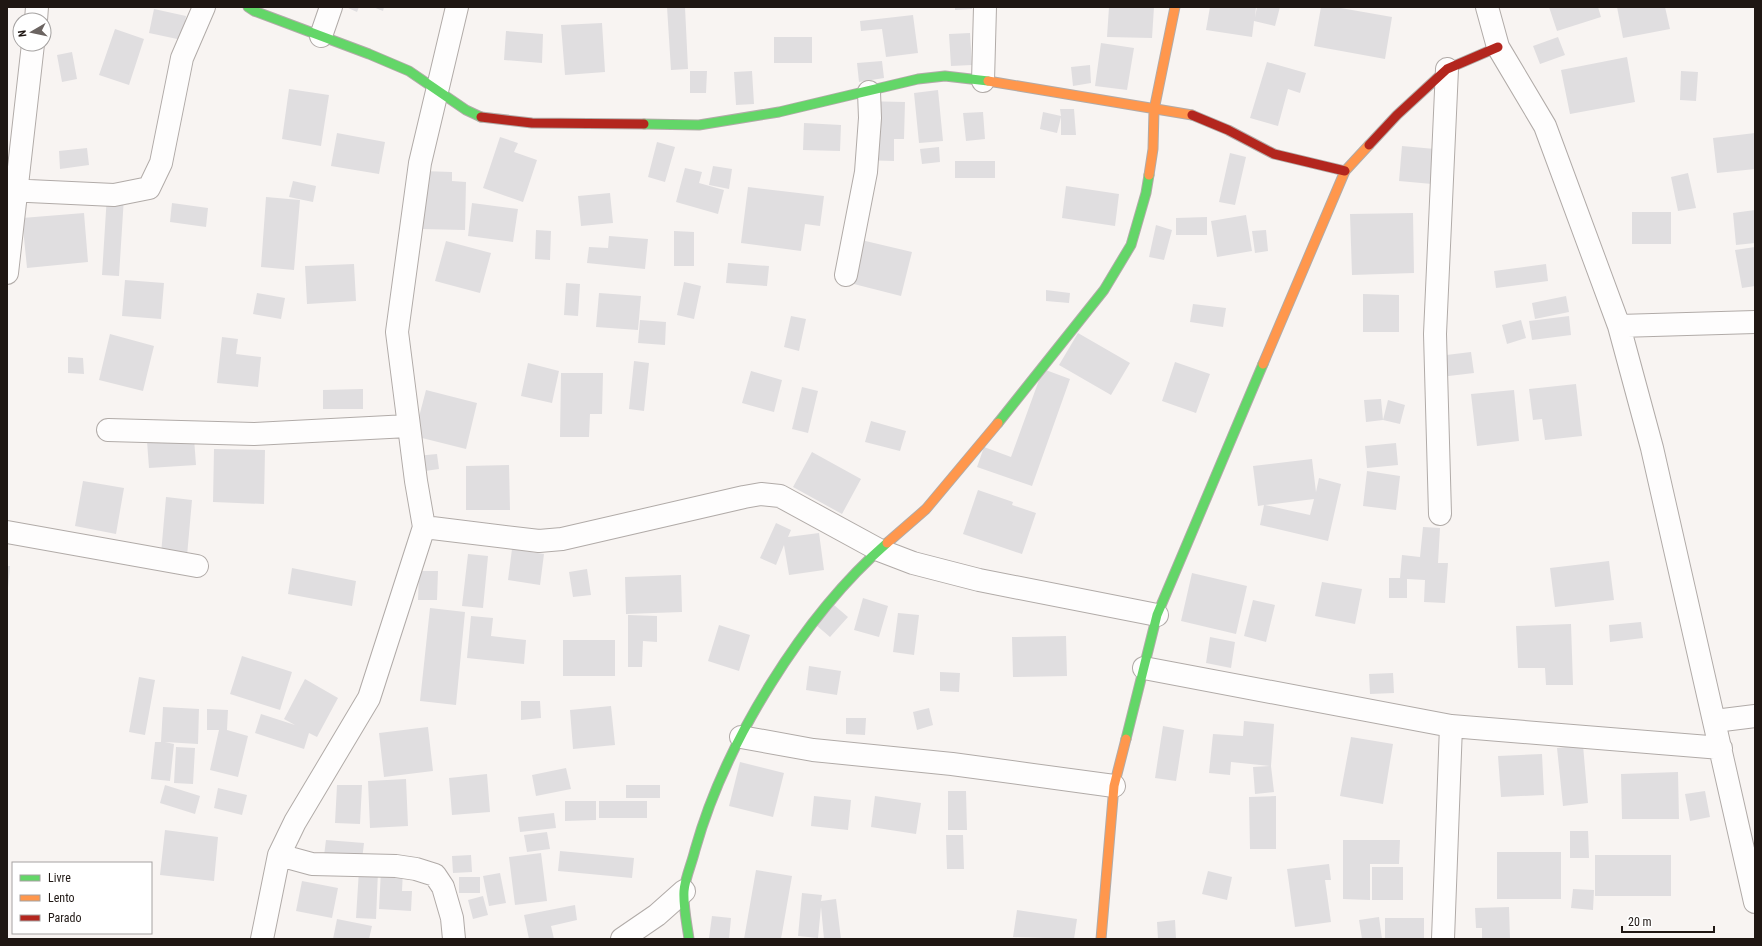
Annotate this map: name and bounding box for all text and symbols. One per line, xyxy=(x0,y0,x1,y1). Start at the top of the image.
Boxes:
north arrow xyxy=(12,12,52,52)
text: N xyxy=(16,29,30,38)
legend xyxy=(12,862,152,934)
text: Livre xyxy=(48,871,71,885)
text: Lento xyxy=(48,891,75,905)
scale bar xyxy=(1622,908,1714,934)
text: Parado xyxy=(48,911,81,925)
text: 20 m xyxy=(1628,915,1652,929)

